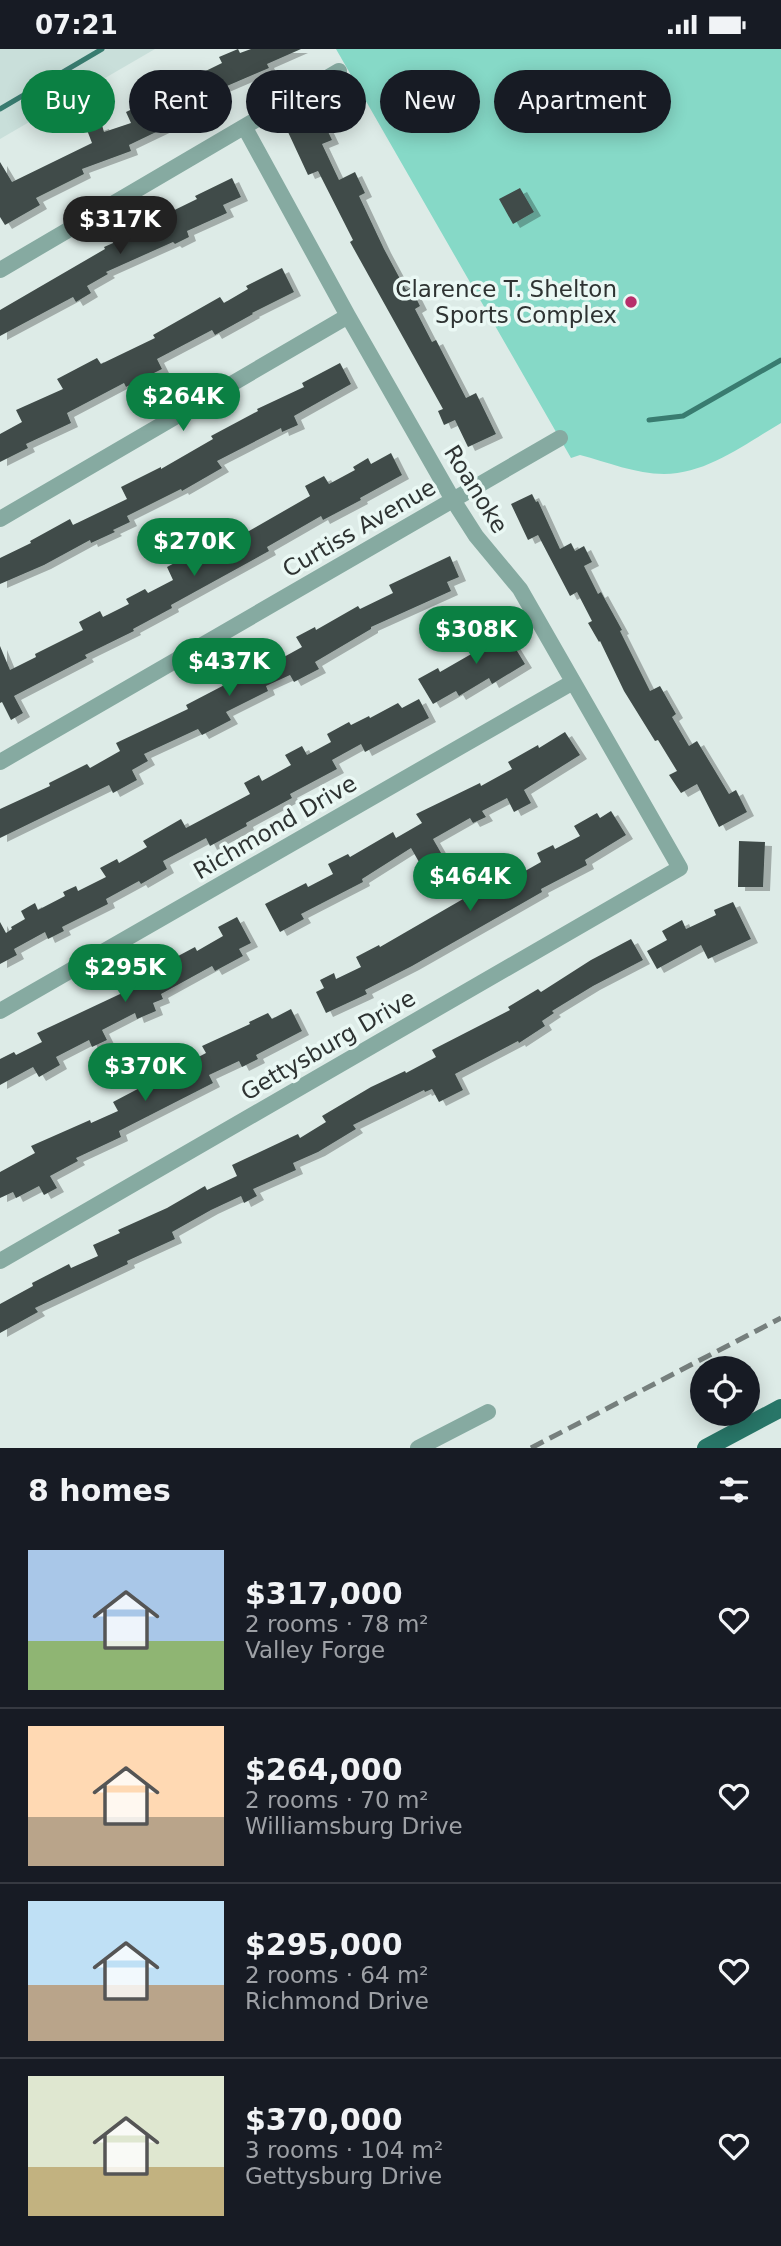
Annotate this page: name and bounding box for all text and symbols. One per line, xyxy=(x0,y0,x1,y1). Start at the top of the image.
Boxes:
text: 07:21 xyxy=(35,10,118,40)
chip: Buy xyxy=(21,70,115,133)
chip: Rent xyxy=(129,70,232,133)
chip: Filters xyxy=(246,70,366,133)
chip: New xyxy=(380,70,480,133)
chip: Apartment xyxy=(494,70,671,133)
pin: $317K xyxy=(71,197,169,256)
text: $317K xyxy=(79,206,161,232)
place label: Clarence T. Shelton Sports Complex xyxy=(395,276,617,328)
marker: Clarence T. Shelton Sports Complex xyxy=(623,294,639,310)
pin: $264K xyxy=(134,373,232,433)
text: $264K xyxy=(142,383,224,409)
street label: Roanoke xyxy=(439,440,513,538)
street label: Curtiss Avenue xyxy=(278,474,440,582)
pin: $270K xyxy=(145,519,243,578)
text: $270K xyxy=(153,528,235,554)
pin: $308K xyxy=(427,607,525,666)
text: $308K xyxy=(435,616,517,642)
pin: $437K xyxy=(180,639,278,698)
text: $437K xyxy=(188,648,270,674)
street label: Richmond Drive xyxy=(189,770,361,884)
pin: $464K xyxy=(421,853,519,913)
text: $464K xyxy=(429,863,511,889)
pin: $295K xyxy=(76,944,174,1004)
text: $295K xyxy=(84,954,166,980)
street label: Gettysburg Drive xyxy=(236,984,420,1106)
pin: $370K xyxy=(96,1044,194,1103)
text: $370K xyxy=(104,1053,186,1079)
map controls xyxy=(690,1356,760,1426)
button: locate xyxy=(690,1356,760,1426)
icon: filters xyxy=(715,1471,753,1509)
text: 8 homes xyxy=(28,1473,171,1508)
text: $317,000 xyxy=(245,1576,403,1611)
icon: home xyxy=(84,1578,168,1662)
icon: heart xyxy=(715,1601,753,1639)
text: 2 rooms · 78 m² xyxy=(245,1611,429,1637)
text: Valley Forge xyxy=(245,1637,385,1663)
text: $264,000 xyxy=(245,1752,403,1787)
icon: home xyxy=(84,1754,168,1838)
icon: heart xyxy=(715,1777,753,1815)
text: 2 rooms · 70 m² xyxy=(245,1787,429,1813)
text: Williamsburg Drive xyxy=(245,1813,463,1839)
text: $295,000 xyxy=(245,1927,403,1962)
icon: home xyxy=(84,1929,168,2013)
icon: heart xyxy=(715,1952,753,1990)
text: 2 rooms · 64 m² xyxy=(245,1962,429,1988)
text: Richmond Drive xyxy=(245,1988,429,2014)
text: $370,000 xyxy=(245,2102,403,2137)
icon: home xyxy=(84,2104,168,2188)
icon: heart xyxy=(715,2127,753,2165)
text: 3 rooms · 104 m² xyxy=(245,2137,443,2163)
text: Gettysburg Drive xyxy=(245,2163,442,2189)

